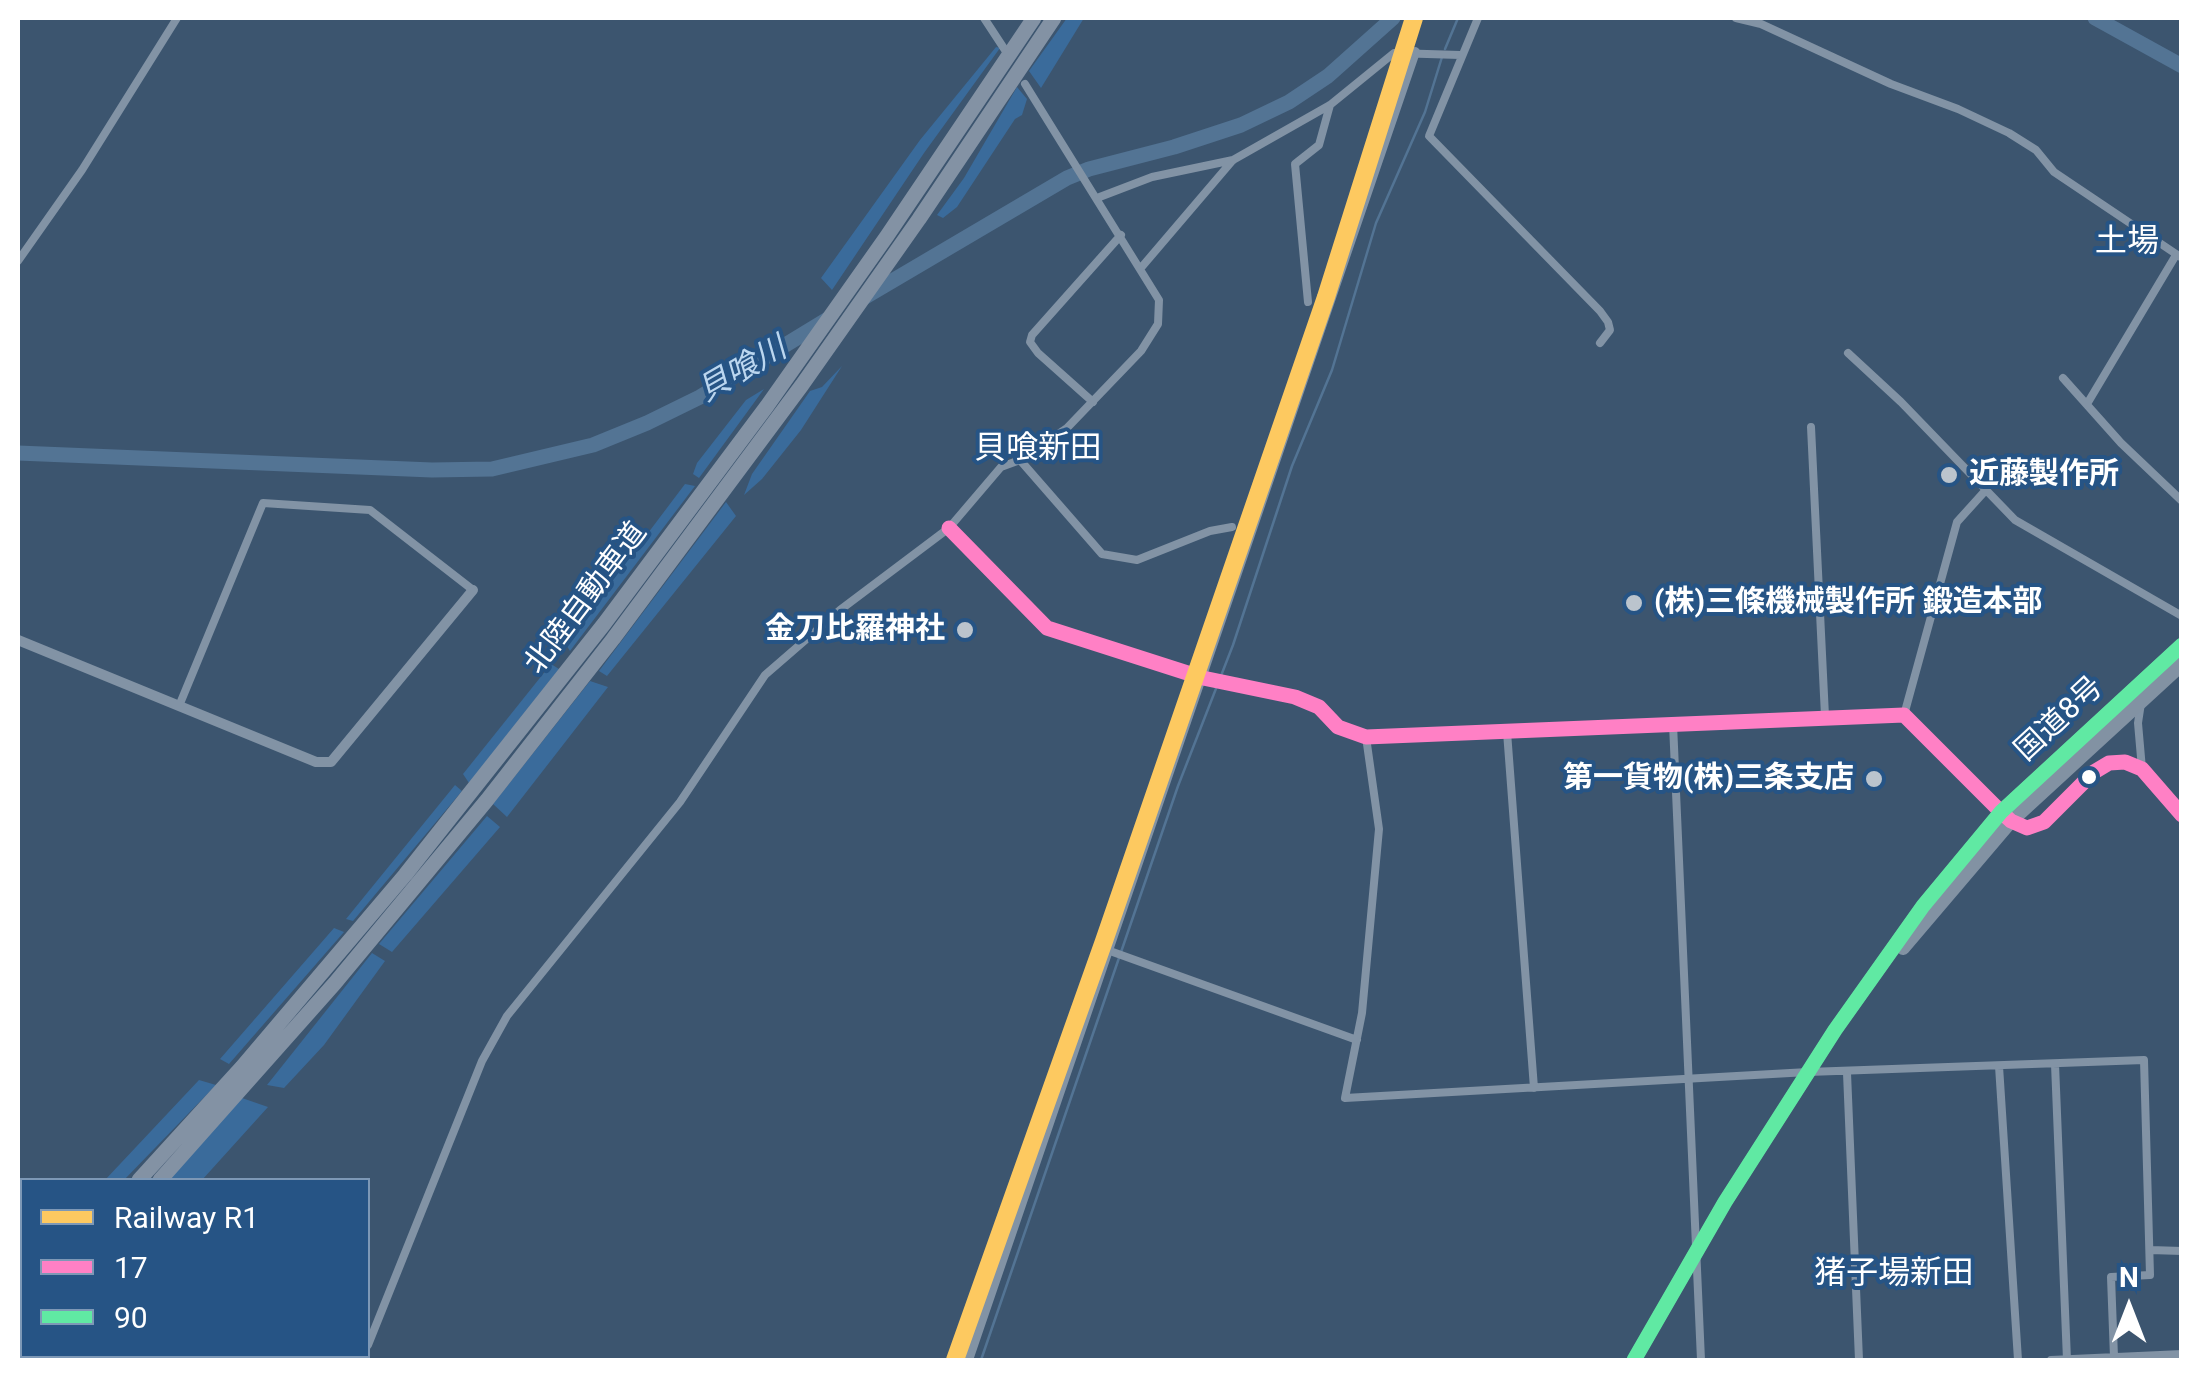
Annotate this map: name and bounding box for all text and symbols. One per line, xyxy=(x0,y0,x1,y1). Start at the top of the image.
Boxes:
district label: 土場 xyxy=(2095,224,2159,262)
water label: 貝喰川 xyxy=(692,330,794,412)
district label: 貝喰新田 xyxy=(974,431,1102,469)
place label: 近藤製作所 xyxy=(1969,457,2119,493)
marker: 近藤製作所 xyxy=(1938,464,1960,486)
street label: 北陸自動車道 xyxy=(518,516,656,682)
place label: (株)三條機械製作所 鍛造本部 xyxy=(1654,585,2042,621)
marker: (株)三條機械製作所 鍛造本部 xyxy=(1623,592,1645,614)
place label: 金刀比羅神社 xyxy=(765,612,945,648)
marker: 金刀比羅神社 xyxy=(954,619,976,641)
street label: 国道8号 xyxy=(2009,670,2111,770)
place label: 第一貨物(株)三条支店 xyxy=(1563,761,1854,797)
unlabelled marker xyxy=(2079,767,2099,787)
marker: 第一貨物(株)三条支店 xyxy=(1863,768,1885,790)
legend xyxy=(20,1178,370,1358)
text: Railway R1 xyxy=(114,1200,259,1235)
text: 17 xyxy=(114,1250,148,1285)
district label: 猪子場新田 xyxy=(1814,1256,1974,1294)
north arrow xyxy=(2079,1258,2179,1358)
text: N xyxy=(2119,1261,2139,1294)
text: 90 xyxy=(114,1300,148,1335)

